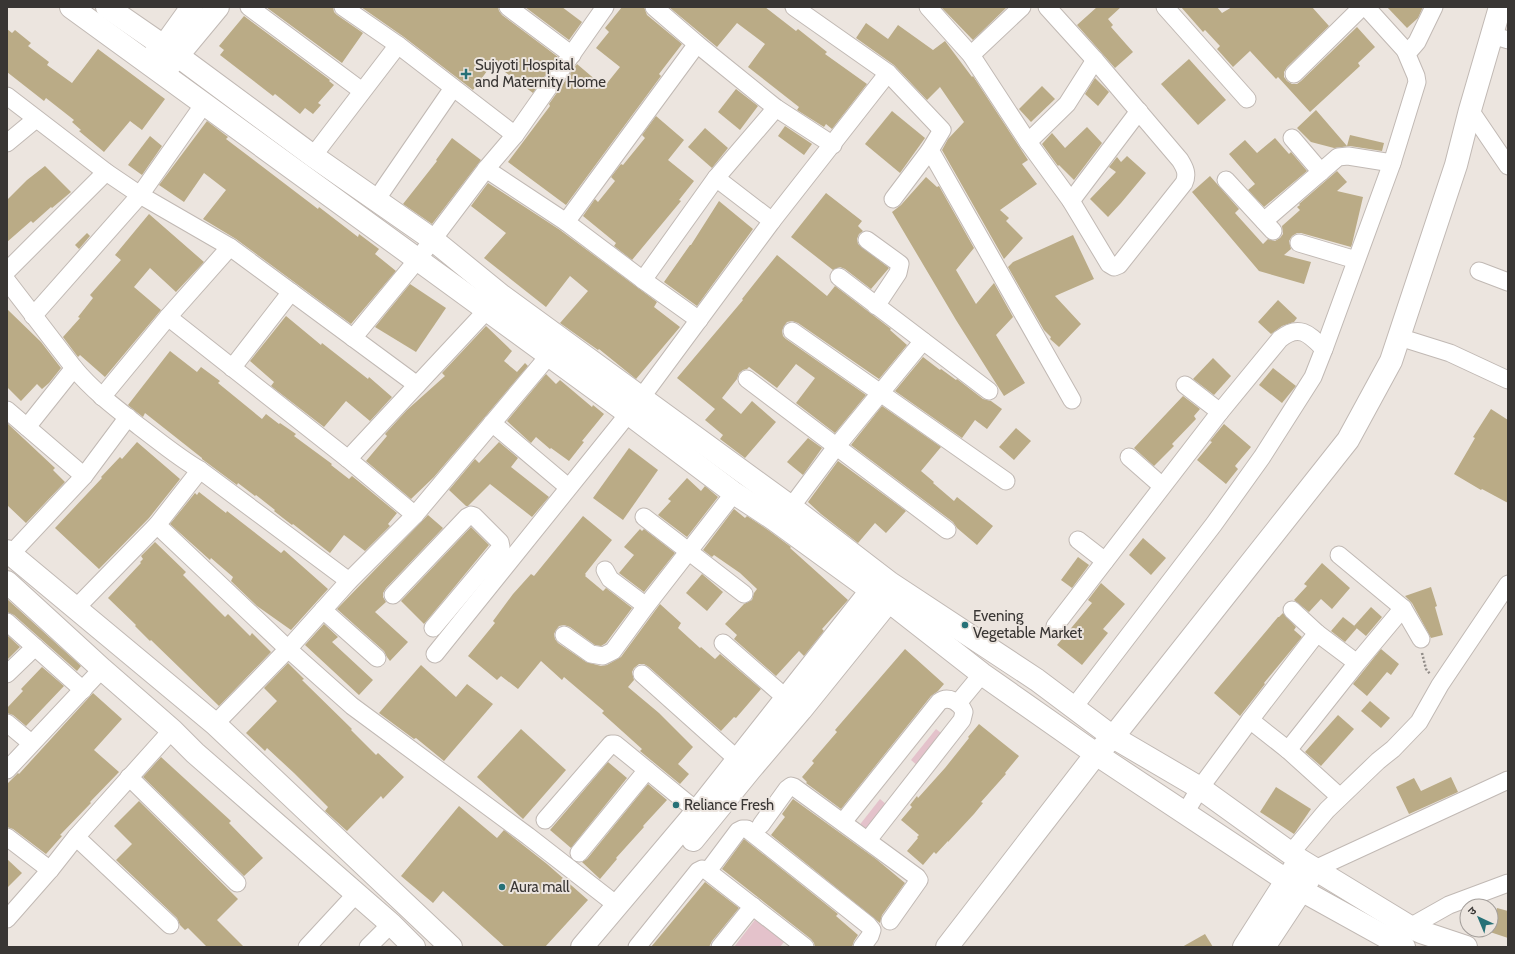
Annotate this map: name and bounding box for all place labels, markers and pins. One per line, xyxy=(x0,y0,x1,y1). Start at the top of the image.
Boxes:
place label: Sujyoti Hospital and Maternity Home xyxy=(475,56,606,91)
marker: Sujyoti Hospital and Maternity Home xyxy=(460,68,472,80)
place label: Evening Vegetable Market xyxy=(973,607,1082,642)
marker: Evening Vegetable Market xyxy=(960,620,970,630)
place label: Reliance Fresh xyxy=(684,796,774,814)
marker: Reliance Fresh xyxy=(671,800,681,810)
place label: Aura mall xyxy=(510,878,570,896)
marker: Aura mall xyxy=(497,882,507,892)

